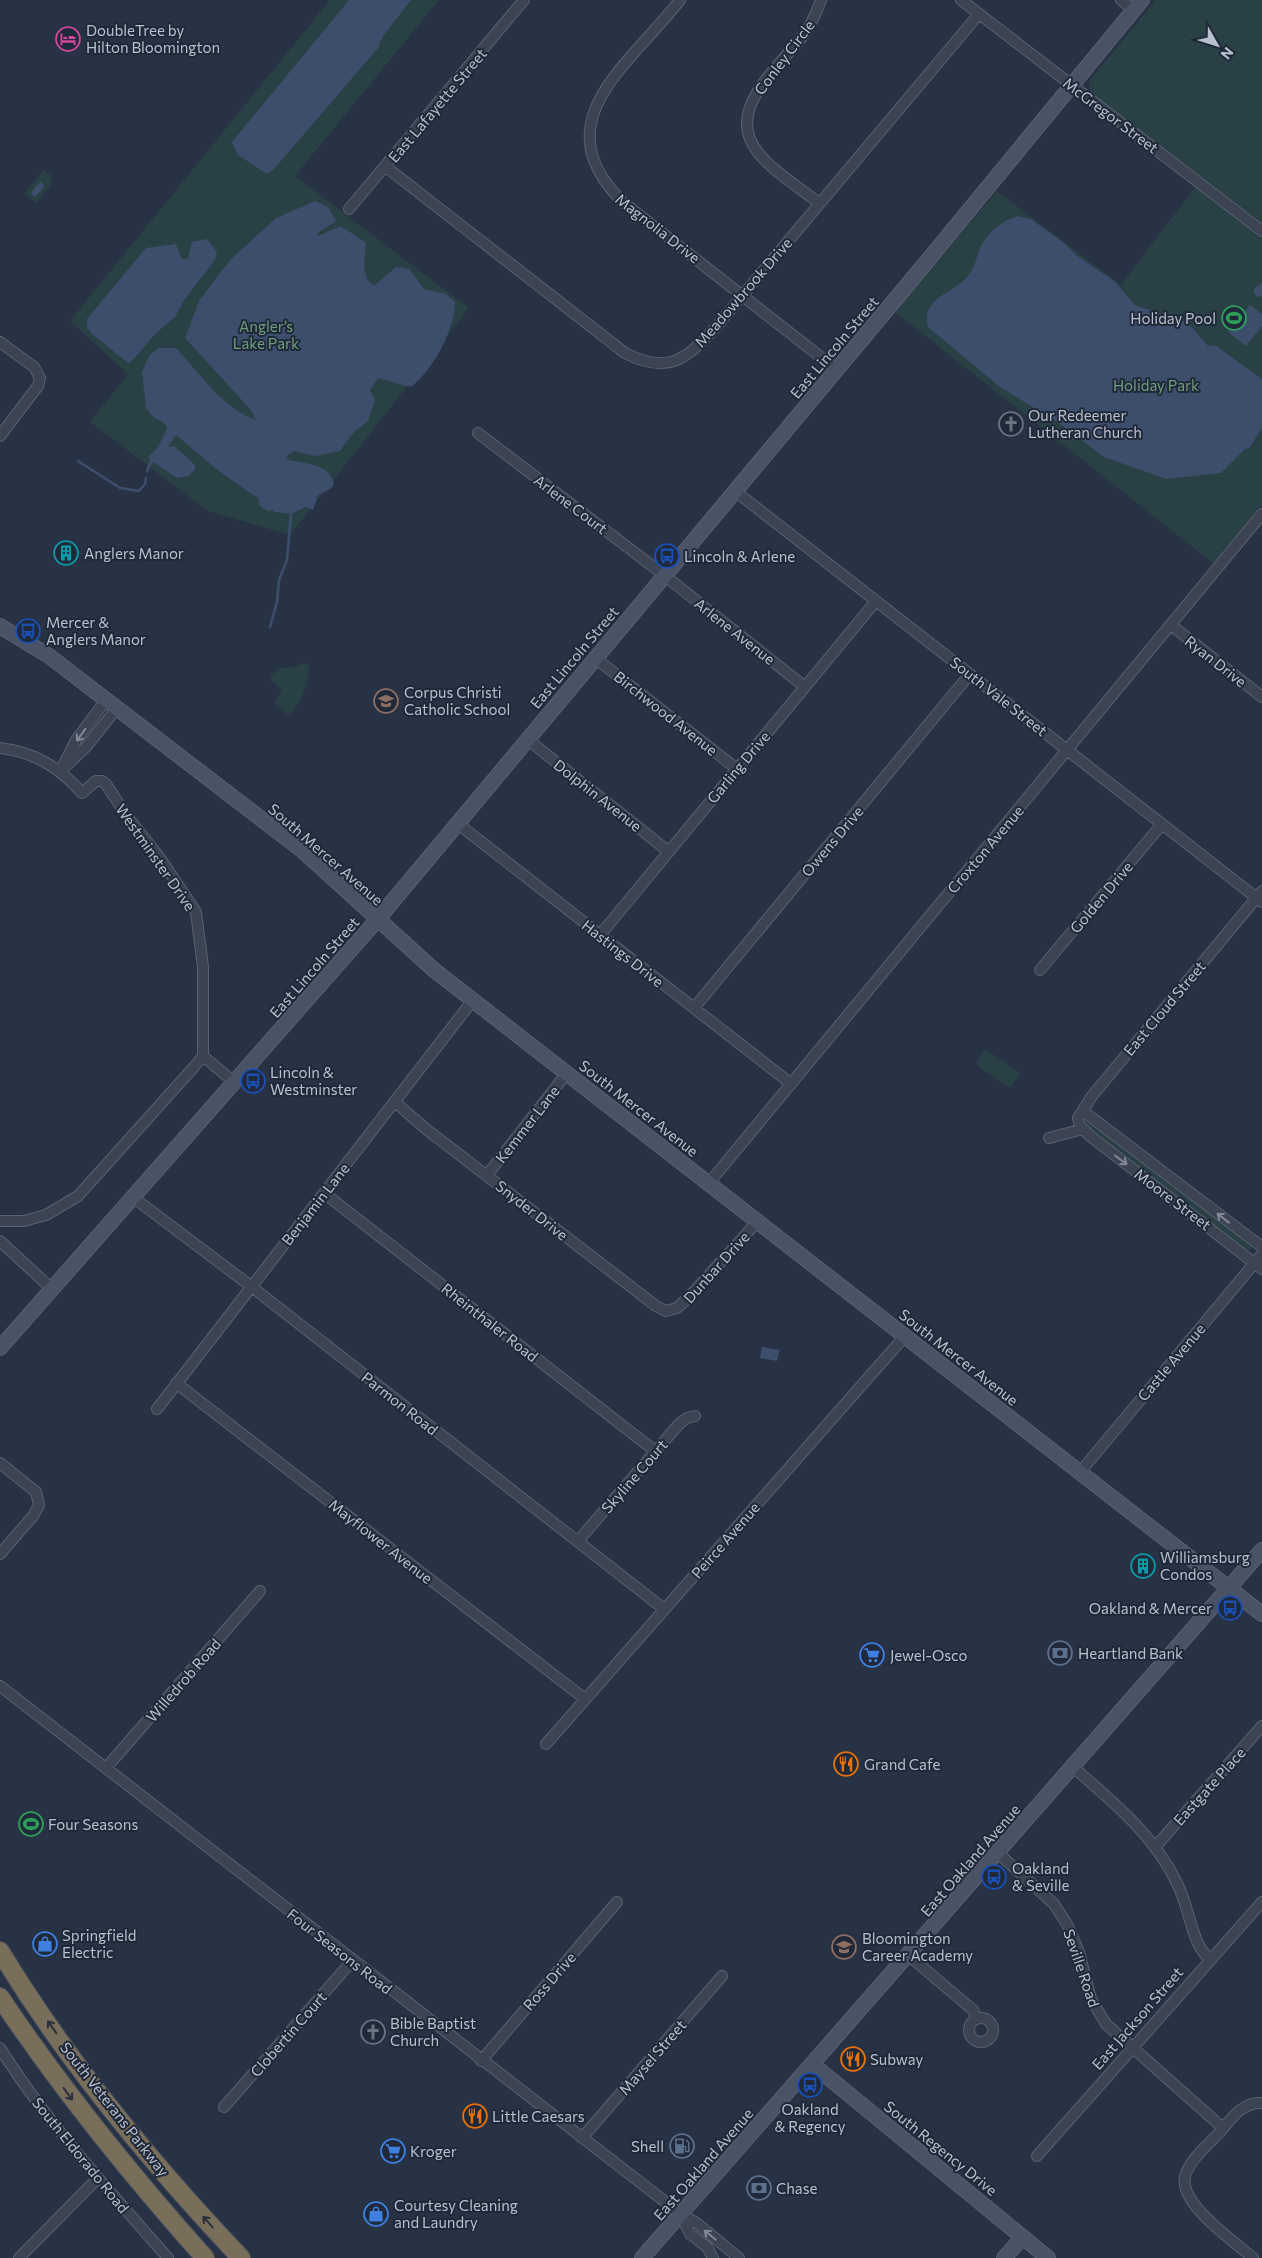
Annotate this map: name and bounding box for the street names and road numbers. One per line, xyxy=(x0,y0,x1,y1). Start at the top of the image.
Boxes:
street label: Conley Circle xyxy=(750,16,818,98)
street label: East Lafayette Street xyxy=(384,44,490,166)
street label: McGregor Street xyxy=(1060,73,1162,157)
street label: Magnolia Drive xyxy=(612,189,704,267)
street label: Meadowbrook Drive xyxy=(691,233,796,350)
street label: East Lincoln Street xyxy=(786,292,882,402)
street label: Arlene Court xyxy=(531,471,611,537)
street label: Arlene Avenue xyxy=(691,594,779,668)
street label: East Lincoln Street xyxy=(526,602,622,712)
street label: Ryan Drive xyxy=(1182,631,1250,691)
street label: South Vale Street xyxy=(947,653,1051,739)
street label: Birchwood Avenue xyxy=(611,667,721,759)
street label: Garling Drive xyxy=(703,727,773,807)
street label: Dolphin Avenue xyxy=(550,755,646,835)
street label: South Mercer Avenue xyxy=(265,799,387,909)
street label: Westminster Drive xyxy=(112,800,200,914)
street label: Croxton Avenue xyxy=(943,801,1027,897)
street label: Owens Drive xyxy=(797,802,867,880)
street label: Golden Drive xyxy=(1066,857,1136,937)
street label: East Lincoln Street xyxy=(265,913,363,1021)
street label: Hastings Drive xyxy=(579,916,667,990)
street label: East Cloud Street xyxy=(1119,957,1209,1059)
street label: South Mercer Avenue xyxy=(576,1056,702,1160)
street label: Kemmer Lane xyxy=(491,1082,563,1166)
street label: Benjamin Lane xyxy=(277,1159,353,1249)
street label: Moore Street xyxy=(1131,1164,1215,1234)
street label: Snyder Drive xyxy=(492,1176,572,1244)
street label: Dunbar Drive xyxy=(679,1228,753,1306)
street label: Rheinthaler Road xyxy=(438,1279,542,1365)
street label: South Mercer Avenue xyxy=(896,1305,1022,1409)
street label: Castle Avenue xyxy=(1133,1320,1209,1404)
street label: Parmon Road xyxy=(358,1368,442,1438)
street label: Skyline Court xyxy=(597,1436,671,1516)
street label: Mayflower Avenue xyxy=(326,1495,436,1587)
street label: Peirce Avenue xyxy=(687,1498,763,1582)
street label: Willedrob Road xyxy=(142,1635,224,1725)
street label: Eastgate Place xyxy=(1169,1743,1249,1829)
street label: East Oakland Avenue xyxy=(916,1800,1024,1920)
street label: Four Seasons Road xyxy=(284,1904,396,1998)
street label: Seville Road xyxy=(1060,1927,1104,2009)
street label: Ross Drive xyxy=(519,1948,579,2014)
street label: East Jackson Street xyxy=(1088,1963,1186,2073)
street label: Clobertin Court xyxy=(246,1988,330,2080)
street label: Maysel Street xyxy=(615,2016,689,2098)
street label: South Veterans Parkway xyxy=(57,2038,173,2180)
street label: South Eldorado Road xyxy=(29,2094,133,2216)
street label: South Regency Drive xyxy=(881,2097,1001,2199)
street label: East Oakland Avenue xyxy=(649,2104,757,2224)

